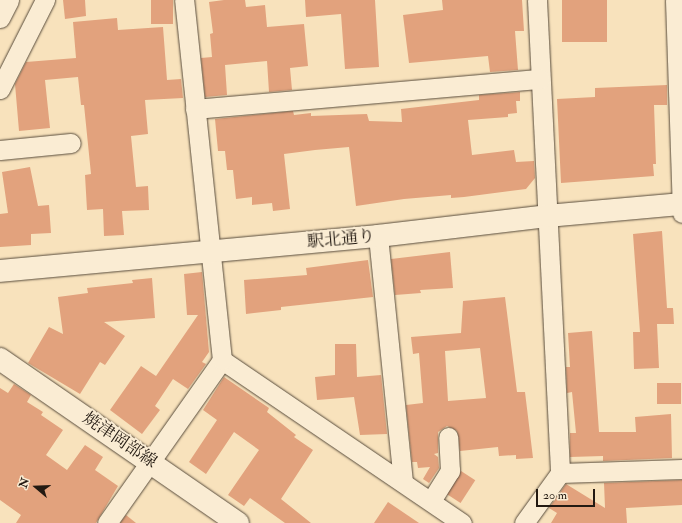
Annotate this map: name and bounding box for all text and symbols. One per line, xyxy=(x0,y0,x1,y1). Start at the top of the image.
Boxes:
street label: 駅北通り xyxy=(306,226,376,252)
street label: 焼津岡部線 xyxy=(79,408,161,472)
north arrow xyxy=(16,467,56,507)
text: N xyxy=(16,476,32,490)
scale bar xyxy=(538,481,597,507)
text: 20 m xyxy=(543,488,567,503)

